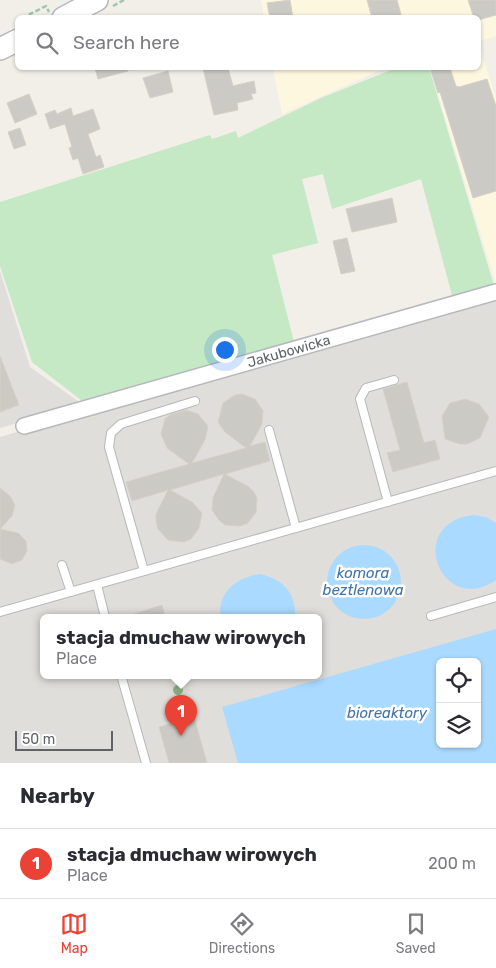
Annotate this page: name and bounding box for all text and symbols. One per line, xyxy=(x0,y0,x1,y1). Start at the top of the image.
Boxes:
search box xyxy=(15,15,481,70)
icon: search xyxy=(33,29,61,57)
text: Search here xyxy=(73,31,180,54)
street label: Jakubowicka xyxy=(245,331,332,371)
your location xyxy=(212,337,238,363)
water label: komora beztlenowa xyxy=(323,564,404,599)
popup xyxy=(40,614,322,679)
text: stacja dmuchaw wirowych xyxy=(56,626,306,649)
text: Place xyxy=(56,649,97,668)
map controls xyxy=(436,658,481,748)
button: locate xyxy=(436,658,481,703)
pin: 1 xyxy=(165,695,197,736)
button: layers xyxy=(436,703,481,748)
water label: bioreaktory xyxy=(347,704,428,722)
scale bar xyxy=(15,728,112,751)
text: 50 m xyxy=(22,731,55,748)
text: Nearby xyxy=(20,783,95,808)
text: stacja dmuchaw wirowych xyxy=(67,843,317,866)
text: 1 xyxy=(32,854,40,873)
text: 200 m xyxy=(428,854,476,873)
text: Place xyxy=(67,866,108,885)
tab: Map xyxy=(60,910,88,957)
tab: Directions xyxy=(209,910,275,957)
tab: Saved xyxy=(396,910,436,957)

